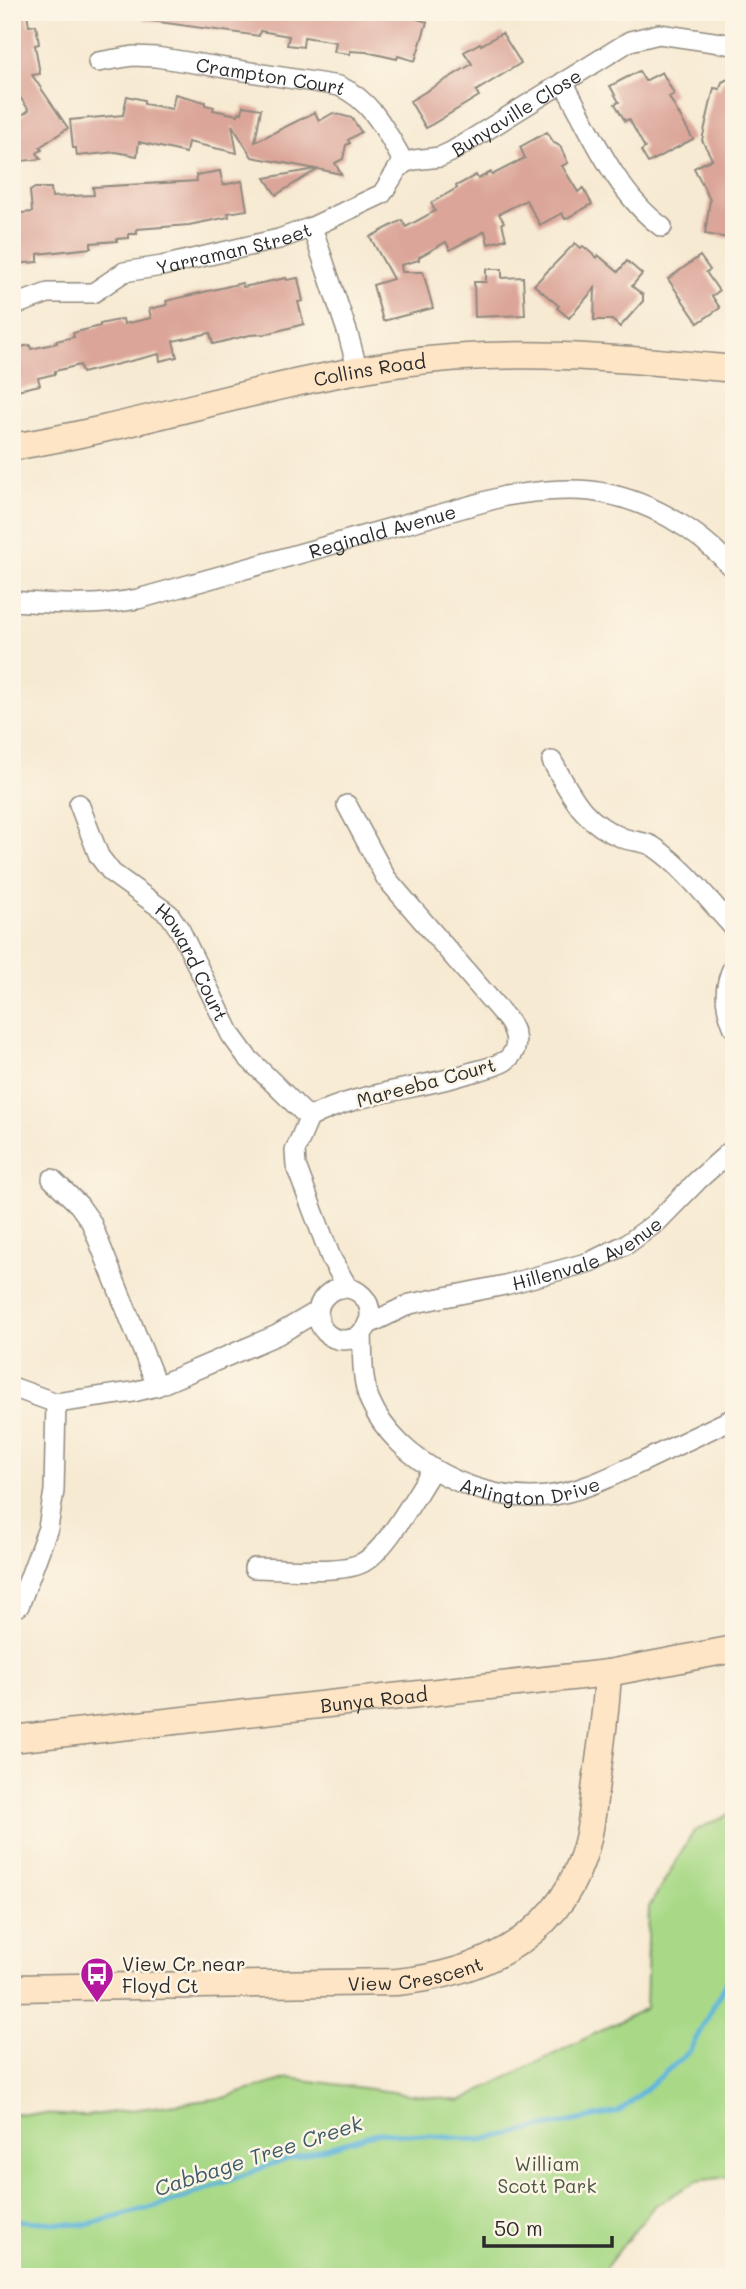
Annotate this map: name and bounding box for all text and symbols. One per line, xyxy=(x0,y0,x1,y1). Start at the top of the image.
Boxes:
street label: Crampton Court xyxy=(194,51,351,100)
street label: Bunyaville Close xyxy=(446,62,586,162)
street label: Yarraman Street xyxy=(153,216,315,280)
street label: Collins Road xyxy=(311,348,427,391)
street label: Reginald Avenue xyxy=(306,498,459,563)
street label: Howard Court xyxy=(151,896,235,1025)
street label: Mareeba Court xyxy=(354,1051,498,1113)
street label: Hillenvale Avenue xyxy=(509,1210,667,1295)
street label: Arlington Drive xyxy=(457,1470,603,1510)
street label: Bunya Road xyxy=(319,1681,429,1717)
street label: View Crescent xyxy=(347,1950,486,1995)
place label: View Cr near Floyd Ct xyxy=(122,1951,245,1998)
bus stop icon: View Cr near Floyd Ct xyxy=(78,1955,116,2004)
water label: Cabbage Tree Creek xyxy=(150,2108,366,2201)
park label: William Scott Park xyxy=(497,2151,597,2198)
scale bar xyxy=(484,2205,611,2249)
text: 50 m xyxy=(494,2214,543,2241)

